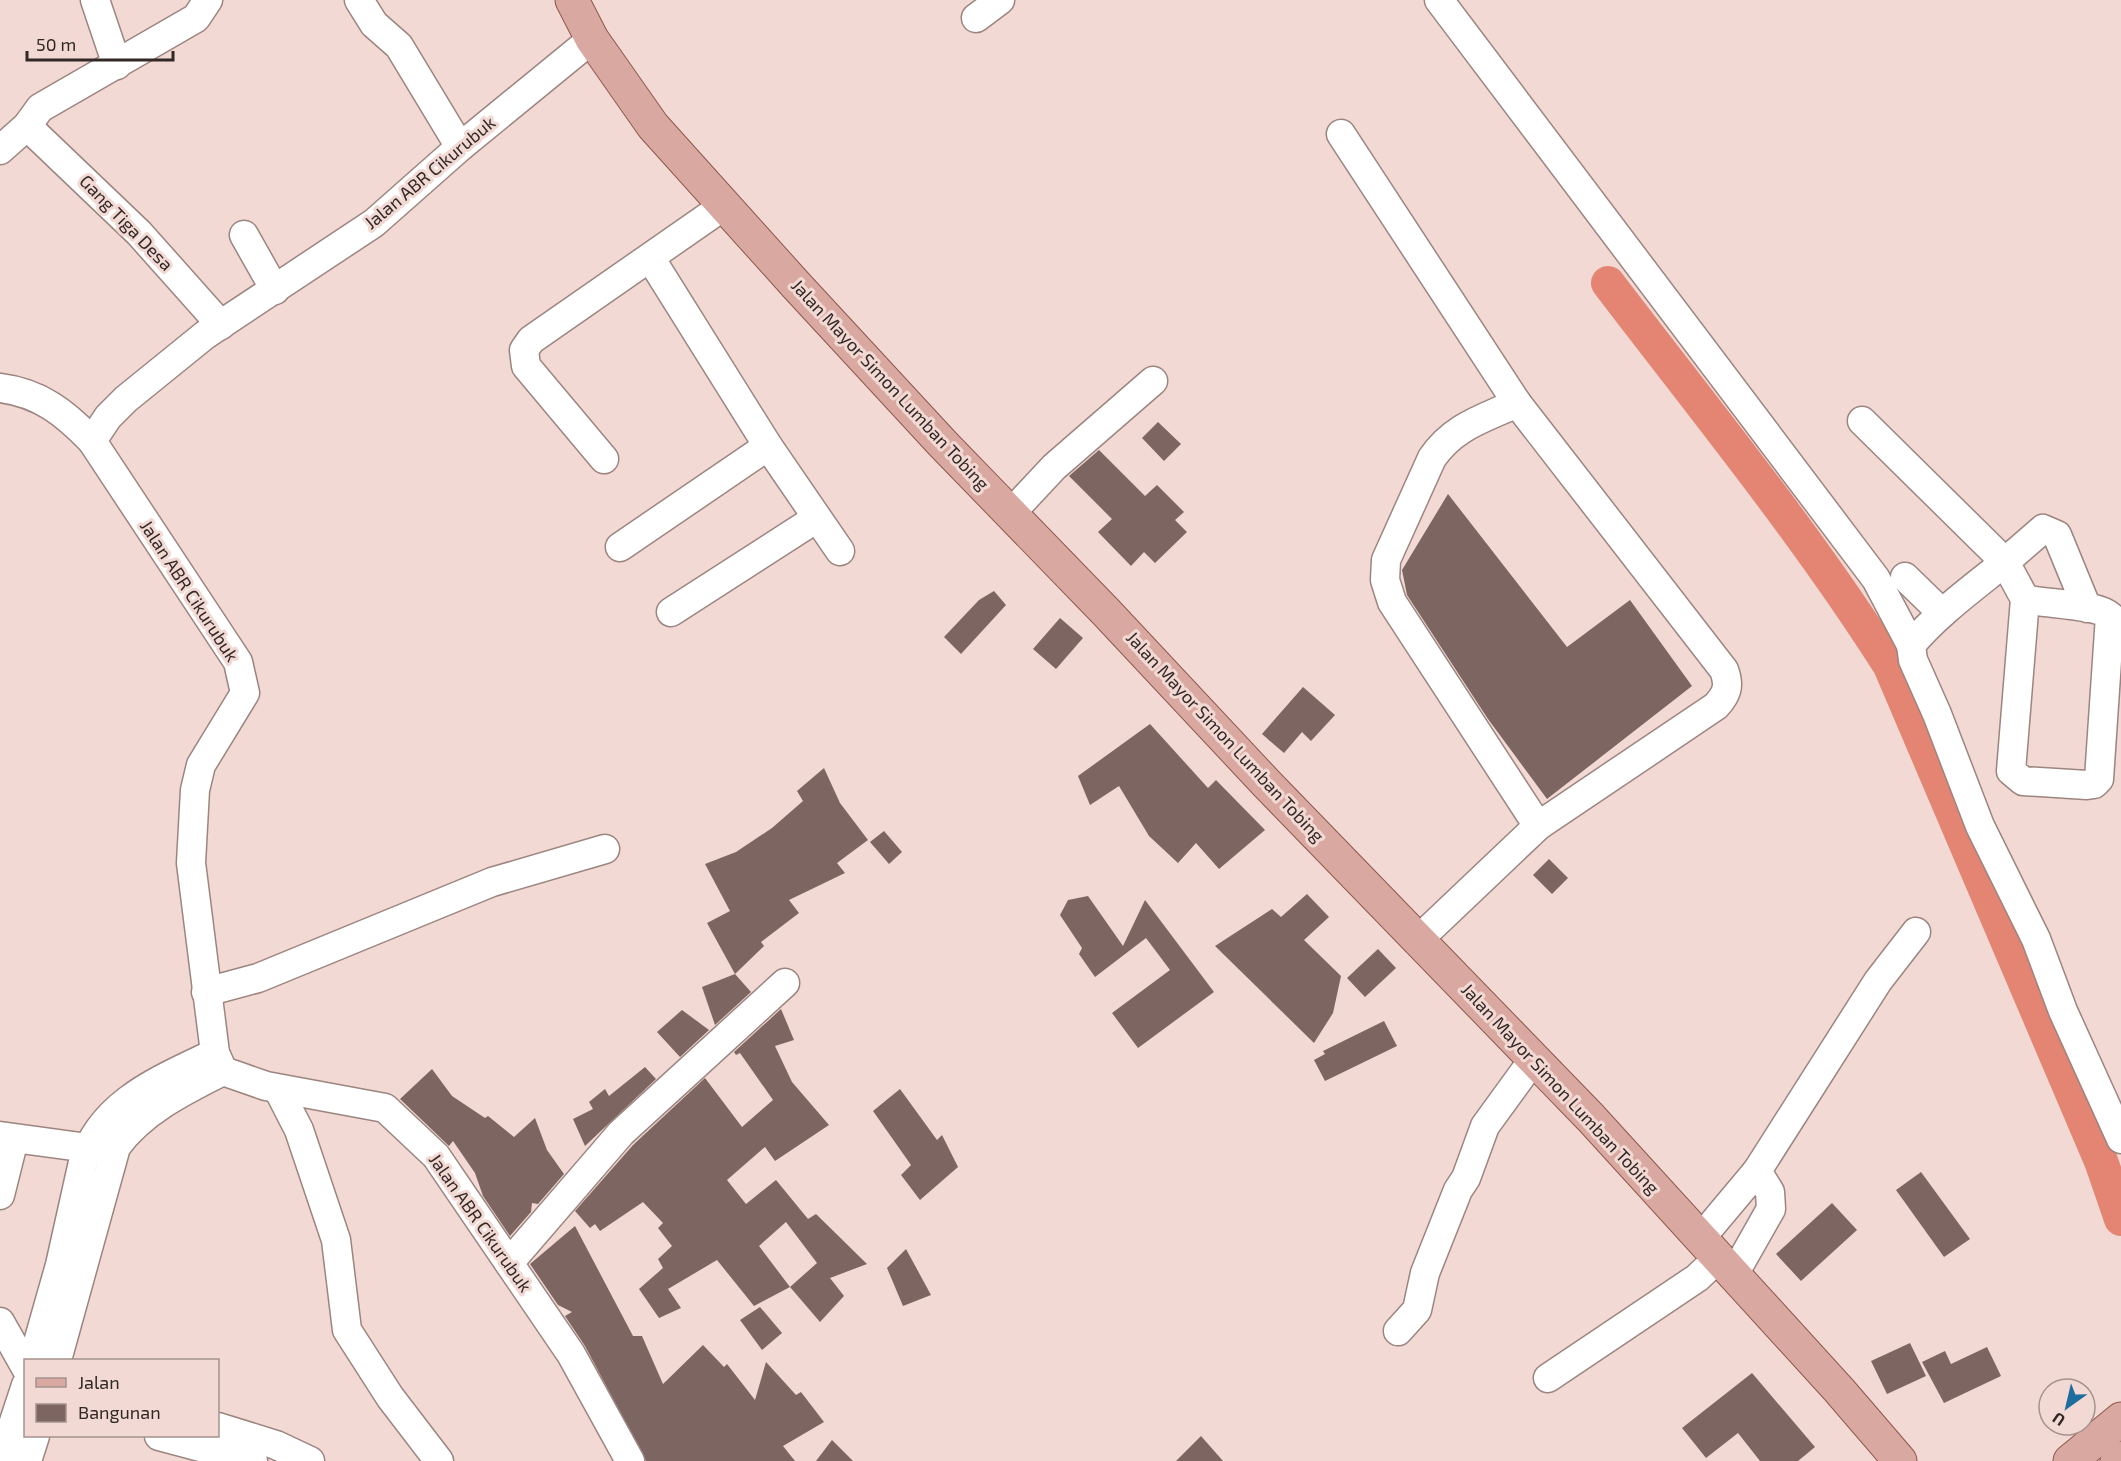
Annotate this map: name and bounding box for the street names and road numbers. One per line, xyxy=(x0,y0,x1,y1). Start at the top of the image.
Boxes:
street label: Jalan ABR Cikurubuk xyxy=(359,111,499,233)
street label: Gang Tiga Desa xyxy=(75,170,178,275)
street label: Jalan Mayor Simon Lumban Tobing xyxy=(787,274,994,494)
street label: Jalan ABR Cikurubuk xyxy=(136,516,244,665)
street label: Jalan Mayor Simon Lumban Tobing xyxy=(1122,626,1329,846)
street label: Jalan Mayor Simon Lumban Tobing xyxy=(1457,978,1664,1198)
street label: Jalan ABR Cikurubuk xyxy=(425,1149,537,1296)

